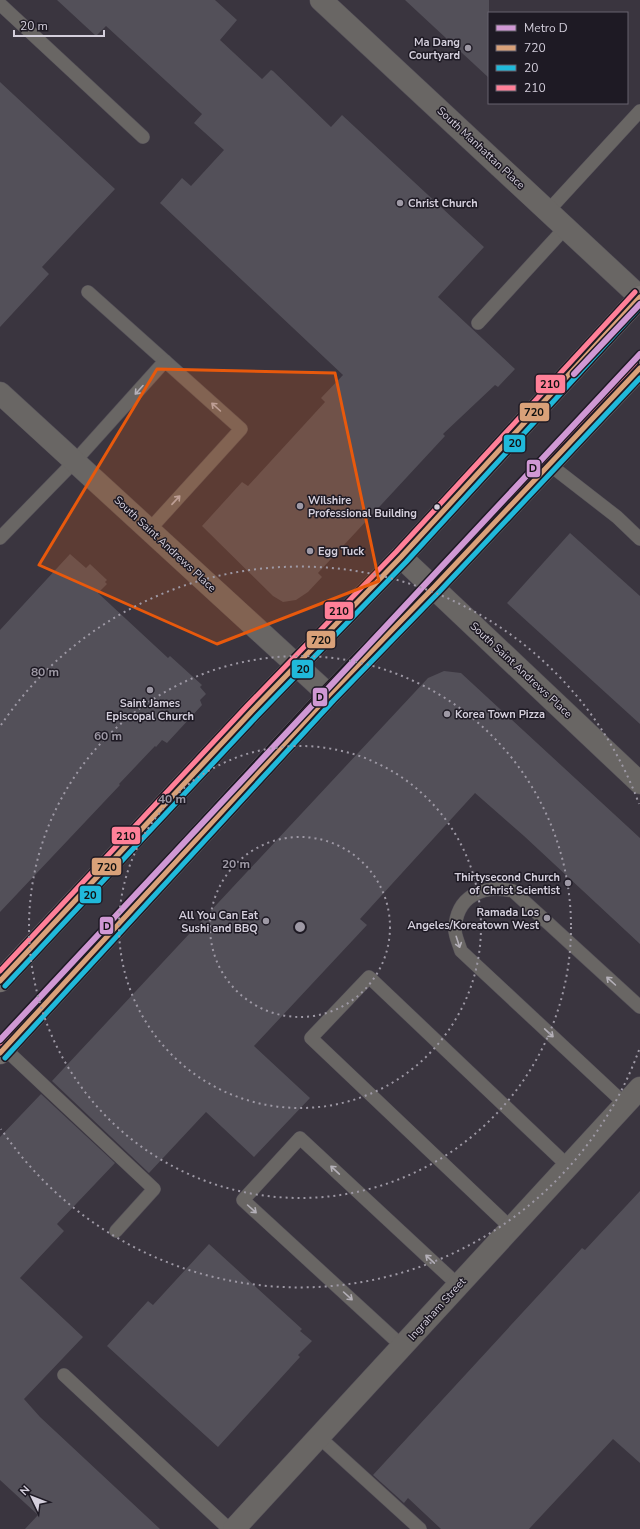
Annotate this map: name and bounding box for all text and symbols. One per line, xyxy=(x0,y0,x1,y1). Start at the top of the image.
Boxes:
scale bar xyxy=(14,12,104,38)
legend xyxy=(488,12,628,104)
text: 20 m xyxy=(20,18,48,34)
text: Metro D xyxy=(524,20,568,36)
place label: Ma Dang Courtyard xyxy=(409,35,460,63)
text: 720 xyxy=(524,40,546,56)
marker: Ma Dang Courtyard xyxy=(463,43,473,53)
text: 20 xyxy=(524,60,538,76)
text: 210 xyxy=(524,80,546,96)
street label: South Manhattan Place xyxy=(434,103,528,193)
place label: Christ Church xyxy=(408,196,478,211)
marker: Christ Church xyxy=(395,198,405,208)
line badge: 210 xyxy=(535,374,566,394)
text: 210 xyxy=(540,377,560,392)
one-way arrow xyxy=(134,384,143,395)
line badge: 720 xyxy=(519,402,550,422)
one-way arrow xyxy=(212,403,222,412)
text: 720 xyxy=(524,405,544,420)
line badge: 20 xyxy=(503,434,526,453)
text: 20 xyxy=(508,436,522,451)
line badge: D xyxy=(526,459,541,478)
text: D xyxy=(529,461,537,476)
street label: South Saint Andrews Place xyxy=(111,493,219,595)
place label: Wilshire Professional Building xyxy=(308,493,417,521)
one-way arrow xyxy=(172,495,181,506)
marker: Wilshire Professional Building xyxy=(295,501,305,511)
unlabelled marker xyxy=(432,502,442,512)
place label: Egg Tuck xyxy=(318,544,365,559)
marker: Egg Tuck xyxy=(305,546,315,556)
line badge: 210 xyxy=(324,601,354,620)
text: 210 xyxy=(329,604,349,619)
street label: South Saint Andrews Place xyxy=(467,619,575,721)
line badge: 720 xyxy=(306,630,336,649)
text: 720 xyxy=(311,633,331,648)
line badge: 20 xyxy=(291,659,314,679)
text: 20 xyxy=(296,662,310,677)
text: 80 m xyxy=(31,664,59,680)
marker: Saint James Episcopal Church xyxy=(145,685,155,695)
line badge: D xyxy=(312,687,328,707)
text: D xyxy=(316,690,324,705)
place label: Saint James Episcopal Church xyxy=(106,696,194,724)
place label: Korea Town Pizza xyxy=(455,707,545,722)
marker: Korea Town Pizza xyxy=(442,709,452,719)
text: 60 m xyxy=(94,728,122,744)
text: 40 m xyxy=(158,791,186,807)
line badge: 210 xyxy=(111,826,141,845)
text: 210 xyxy=(116,829,136,844)
text: 20 m xyxy=(222,856,250,872)
line badge: 720 xyxy=(91,857,122,876)
text: 720 xyxy=(97,860,117,875)
place label: Thirtysecond Church of Christ Scientist xyxy=(454,870,561,898)
marker: Thirtysecond Church of Christ Scientist xyxy=(563,878,573,888)
line badge: 20 xyxy=(79,885,102,904)
text: 20 xyxy=(83,888,97,903)
place label: Ramada Los Angeles/Koreatown West xyxy=(408,905,540,933)
place label: All You Can Eat Sushi and BBQ xyxy=(179,908,259,936)
marker: Ramada Los Angeles/Koreatown West xyxy=(542,913,552,923)
line badge: D xyxy=(99,916,114,935)
marker: All You Can Eat Sushi and BBQ xyxy=(261,916,271,926)
text: D xyxy=(103,919,111,934)
centre of rings xyxy=(293,920,307,934)
one-way arrow xyxy=(455,935,462,948)
one-way arrow xyxy=(606,976,616,985)
one-way arrow xyxy=(544,1028,554,1038)
one-way arrow xyxy=(329,1166,340,1175)
one-way arrow xyxy=(247,1204,257,1213)
one-way arrow xyxy=(425,1254,435,1264)
street label: Ingraham Street xyxy=(405,1274,469,1344)
one-way arrow xyxy=(343,1292,353,1301)
north arrow xyxy=(12,1477,52,1517)
text: N xyxy=(17,1482,33,1499)

